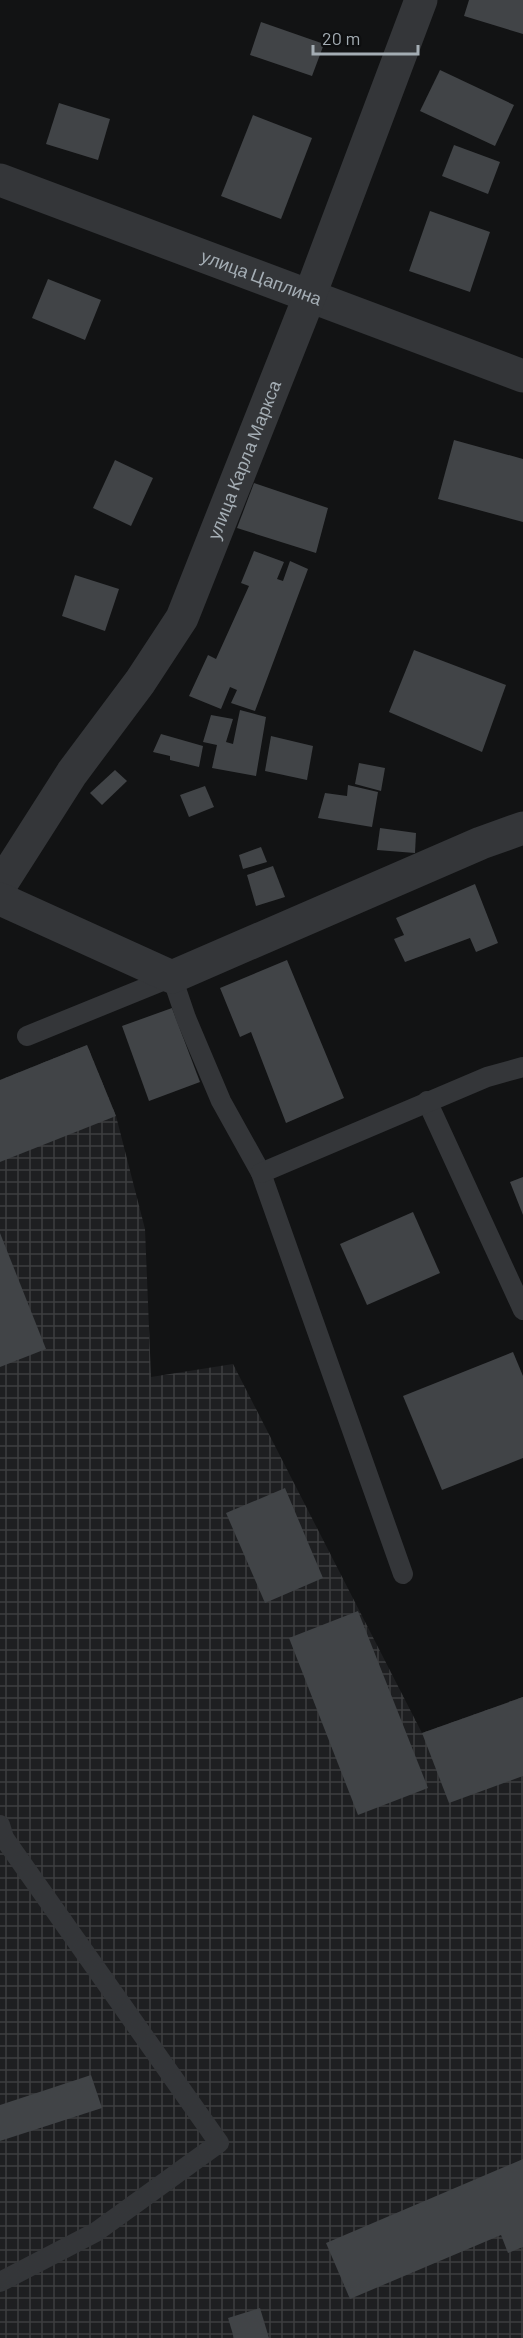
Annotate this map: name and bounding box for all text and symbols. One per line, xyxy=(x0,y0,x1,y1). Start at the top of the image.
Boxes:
scale bar xyxy=(313,18,418,56)
text: 20 m xyxy=(322,27,360,49)
street label: улица Цаплина xyxy=(198,244,326,310)
street label: улица Карла Маркса xyxy=(202,376,285,543)

